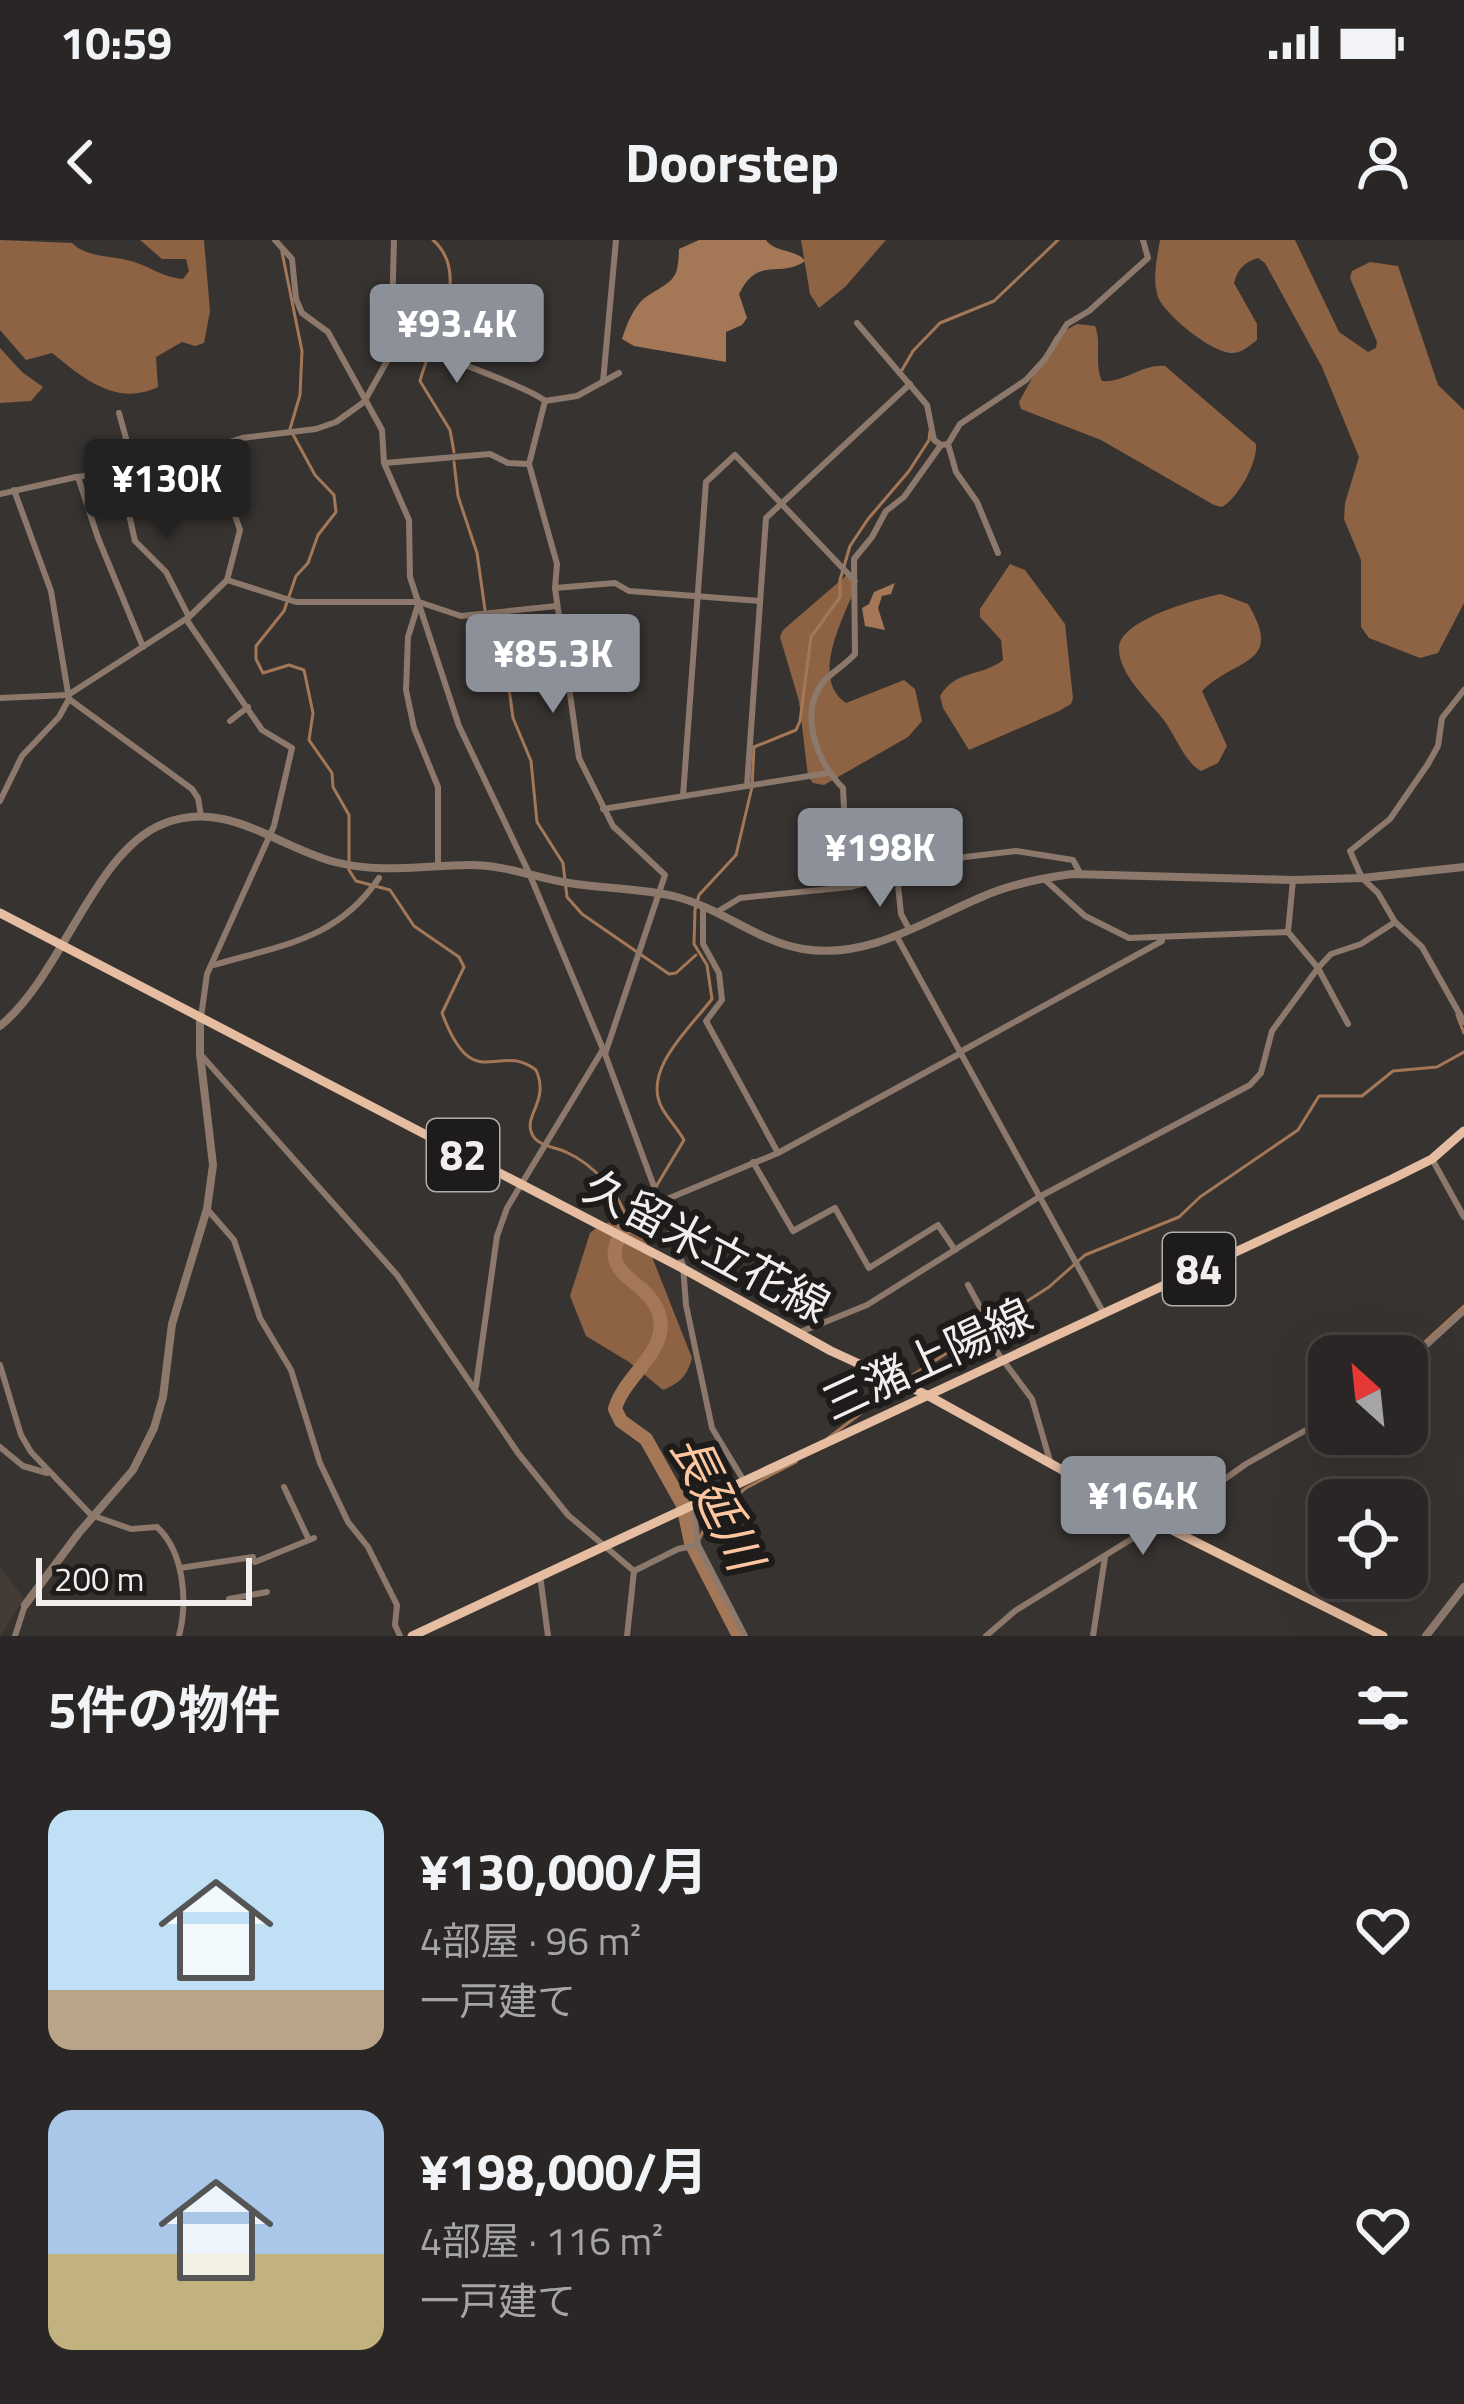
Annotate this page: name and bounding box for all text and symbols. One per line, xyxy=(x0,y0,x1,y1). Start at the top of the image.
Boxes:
text: 10:59 xyxy=(60,8,172,76)
text: Doorstep xyxy=(625,121,839,203)
icon: back xyxy=(48,129,114,195)
icon: person xyxy=(1350,129,1416,195)
pin: ¥93.4K xyxy=(359,284,555,386)
text: ¥93.4K xyxy=(397,293,517,352)
pin: ¥130K xyxy=(83,439,251,541)
text: ¥130K xyxy=(112,448,222,507)
pin: ¥85.3K xyxy=(455,614,651,716)
text: ¥85.3K xyxy=(493,623,613,682)
pin: ¥198K xyxy=(796,808,964,910)
text: ¥198K xyxy=(825,817,935,876)
road number: 82 xyxy=(427,1119,499,1191)
street label: 久留米立花線 xyxy=(572,1152,843,1339)
road number: 84 xyxy=(1163,1233,1235,1305)
street label: 三潴上陽線 xyxy=(810,1280,1043,1436)
north arrow xyxy=(1308,1335,1428,1455)
map controls xyxy=(1308,1335,1428,1599)
water label: 長延川 xyxy=(653,1421,784,1587)
pin: ¥164K xyxy=(1059,1456,1227,1558)
text: ¥164K xyxy=(1088,1465,1198,1524)
button: locate xyxy=(1308,1479,1428,1599)
scale bar xyxy=(36,1552,252,1605)
text: 200 m xyxy=(54,1554,144,1604)
text: 5件の物件 xyxy=(48,1670,281,1748)
icon: filters xyxy=(1350,1675,1416,1741)
text: ¥130,000/月 xyxy=(420,1832,708,1910)
icon: home xyxy=(144,1858,288,2002)
icon: heart xyxy=(1350,1897,1416,1963)
text: 4部屋 · 96 m² xyxy=(420,1911,641,1970)
text: 一戸建て xyxy=(420,1971,576,2030)
text: ¥198,000/月 xyxy=(420,2132,708,2210)
icon: home xyxy=(144,2158,288,2302)
icon: heart xyxy=(1350,2197,1416,2263)
text: 4部屋 · 116 m² xyxy=(420,2211,663,2270)
text: 一戸建て xyxy=(420,2271,576,2330)

